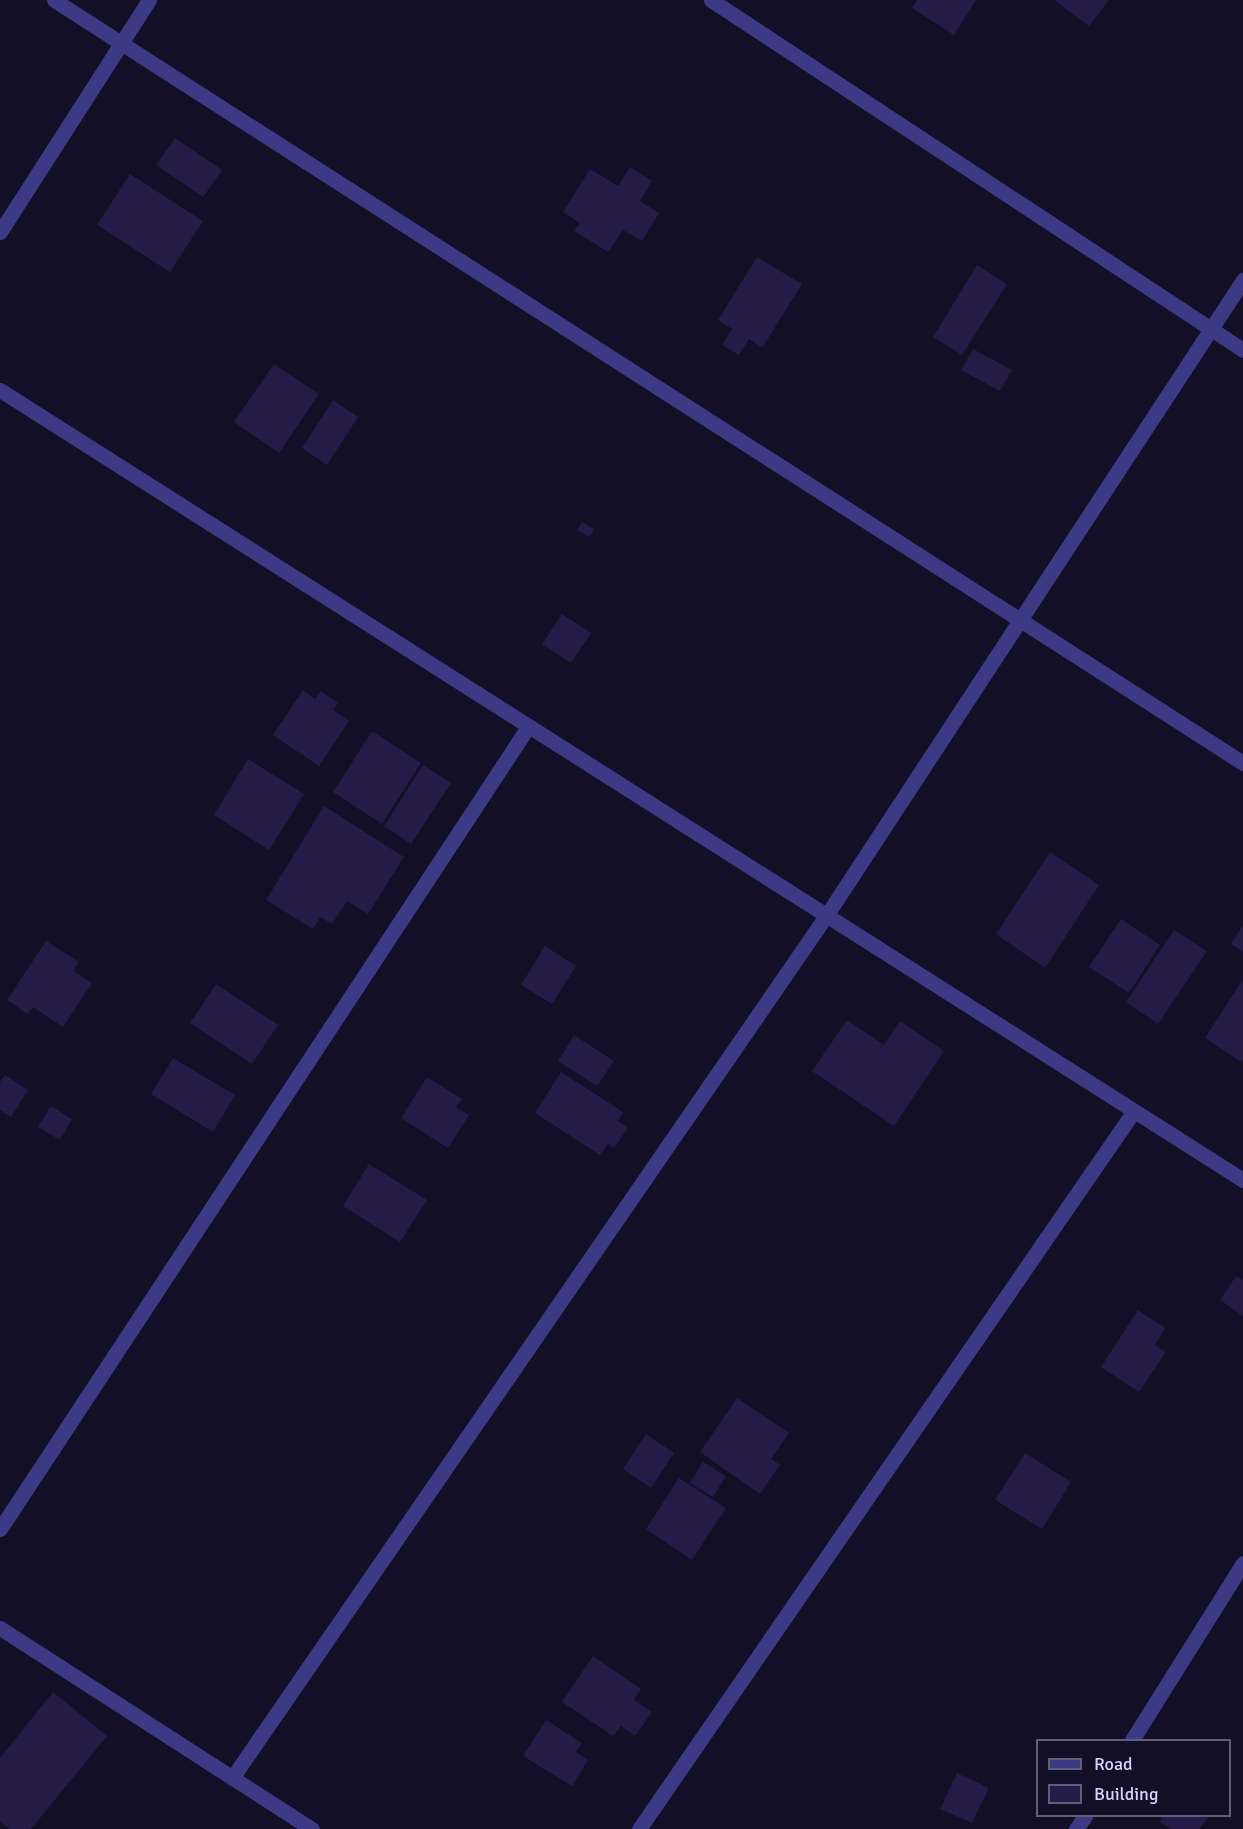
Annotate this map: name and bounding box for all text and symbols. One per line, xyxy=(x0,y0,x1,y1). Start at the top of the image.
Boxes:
legend xyxy=(1036,1739,1231,1817)
text: Road xyxy=(1094,1753,1133,1775)
text: Building xyxy=(1094,1783,1158,1805)

